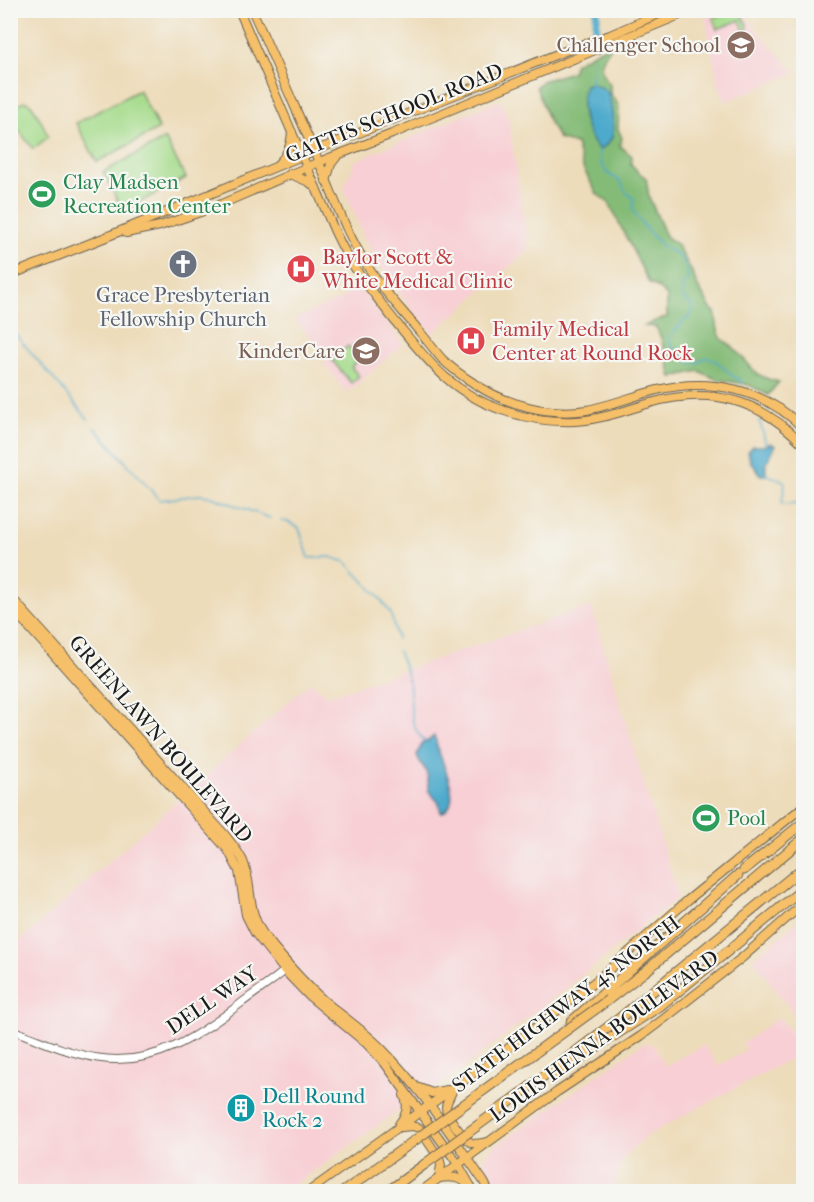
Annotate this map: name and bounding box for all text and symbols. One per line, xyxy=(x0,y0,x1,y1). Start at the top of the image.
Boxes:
school or university icon: Challenger School xyxy=(725,29,757,61)
place label: Challenger School xyxy=(557,33,720,57)
street label: GATTIS SCHOOL ROAD xyxy=(282,58,506,168)
place label: Clay Madsen Recreation Center xyxy=(63,170,231,218)
sports icon: Clay Madsen Recreation Center xyxy=(26,178,58,210)
place label: Baylor Scott & White Medical Clinic xyxy=(321,245,513,293)
church icon: Grace Presbyterian Fellowship Church xyxy=(167,248,199,280)
hospital icon: Baylor Scott & White Medical Clinic xyxy=(285,253,317,285)
place label: Grace Presbyterian Fellowship Church xyxy=(96,283,270,331)
place label: Family Medical Center at Round Rock xyxy=(492,317,693,365)
hospital icon: Family Medical Center at Round Rock xyxy=(455,325,487,357)
school or university icon: KinderCare xyxy=(350,335,382,367)
place label: KinderCare xyxy=(238,339,345,363)
street label: GREENLAWN BOULEVARD xyxy=(64,630,258,848)
sports icon: Pool xyxy=(690,802,722,834)
place label: Pool xyxy=(727,806,766,830)
street label: STATE HIGHWAY 45 NORTH xyxy=(447,910,685,1098)
street label: LOUIS HENNA BOULEVARD xyxy=(485,945,723,1127)
street label: DELL WAY xyxy=(162,960,263,1039)
place label: Dell Round Rock 2 xyxy=(262,1084,366,1132)
building icon: Dell Round Rock 2 xyxy=(225,1092,257,1124)

